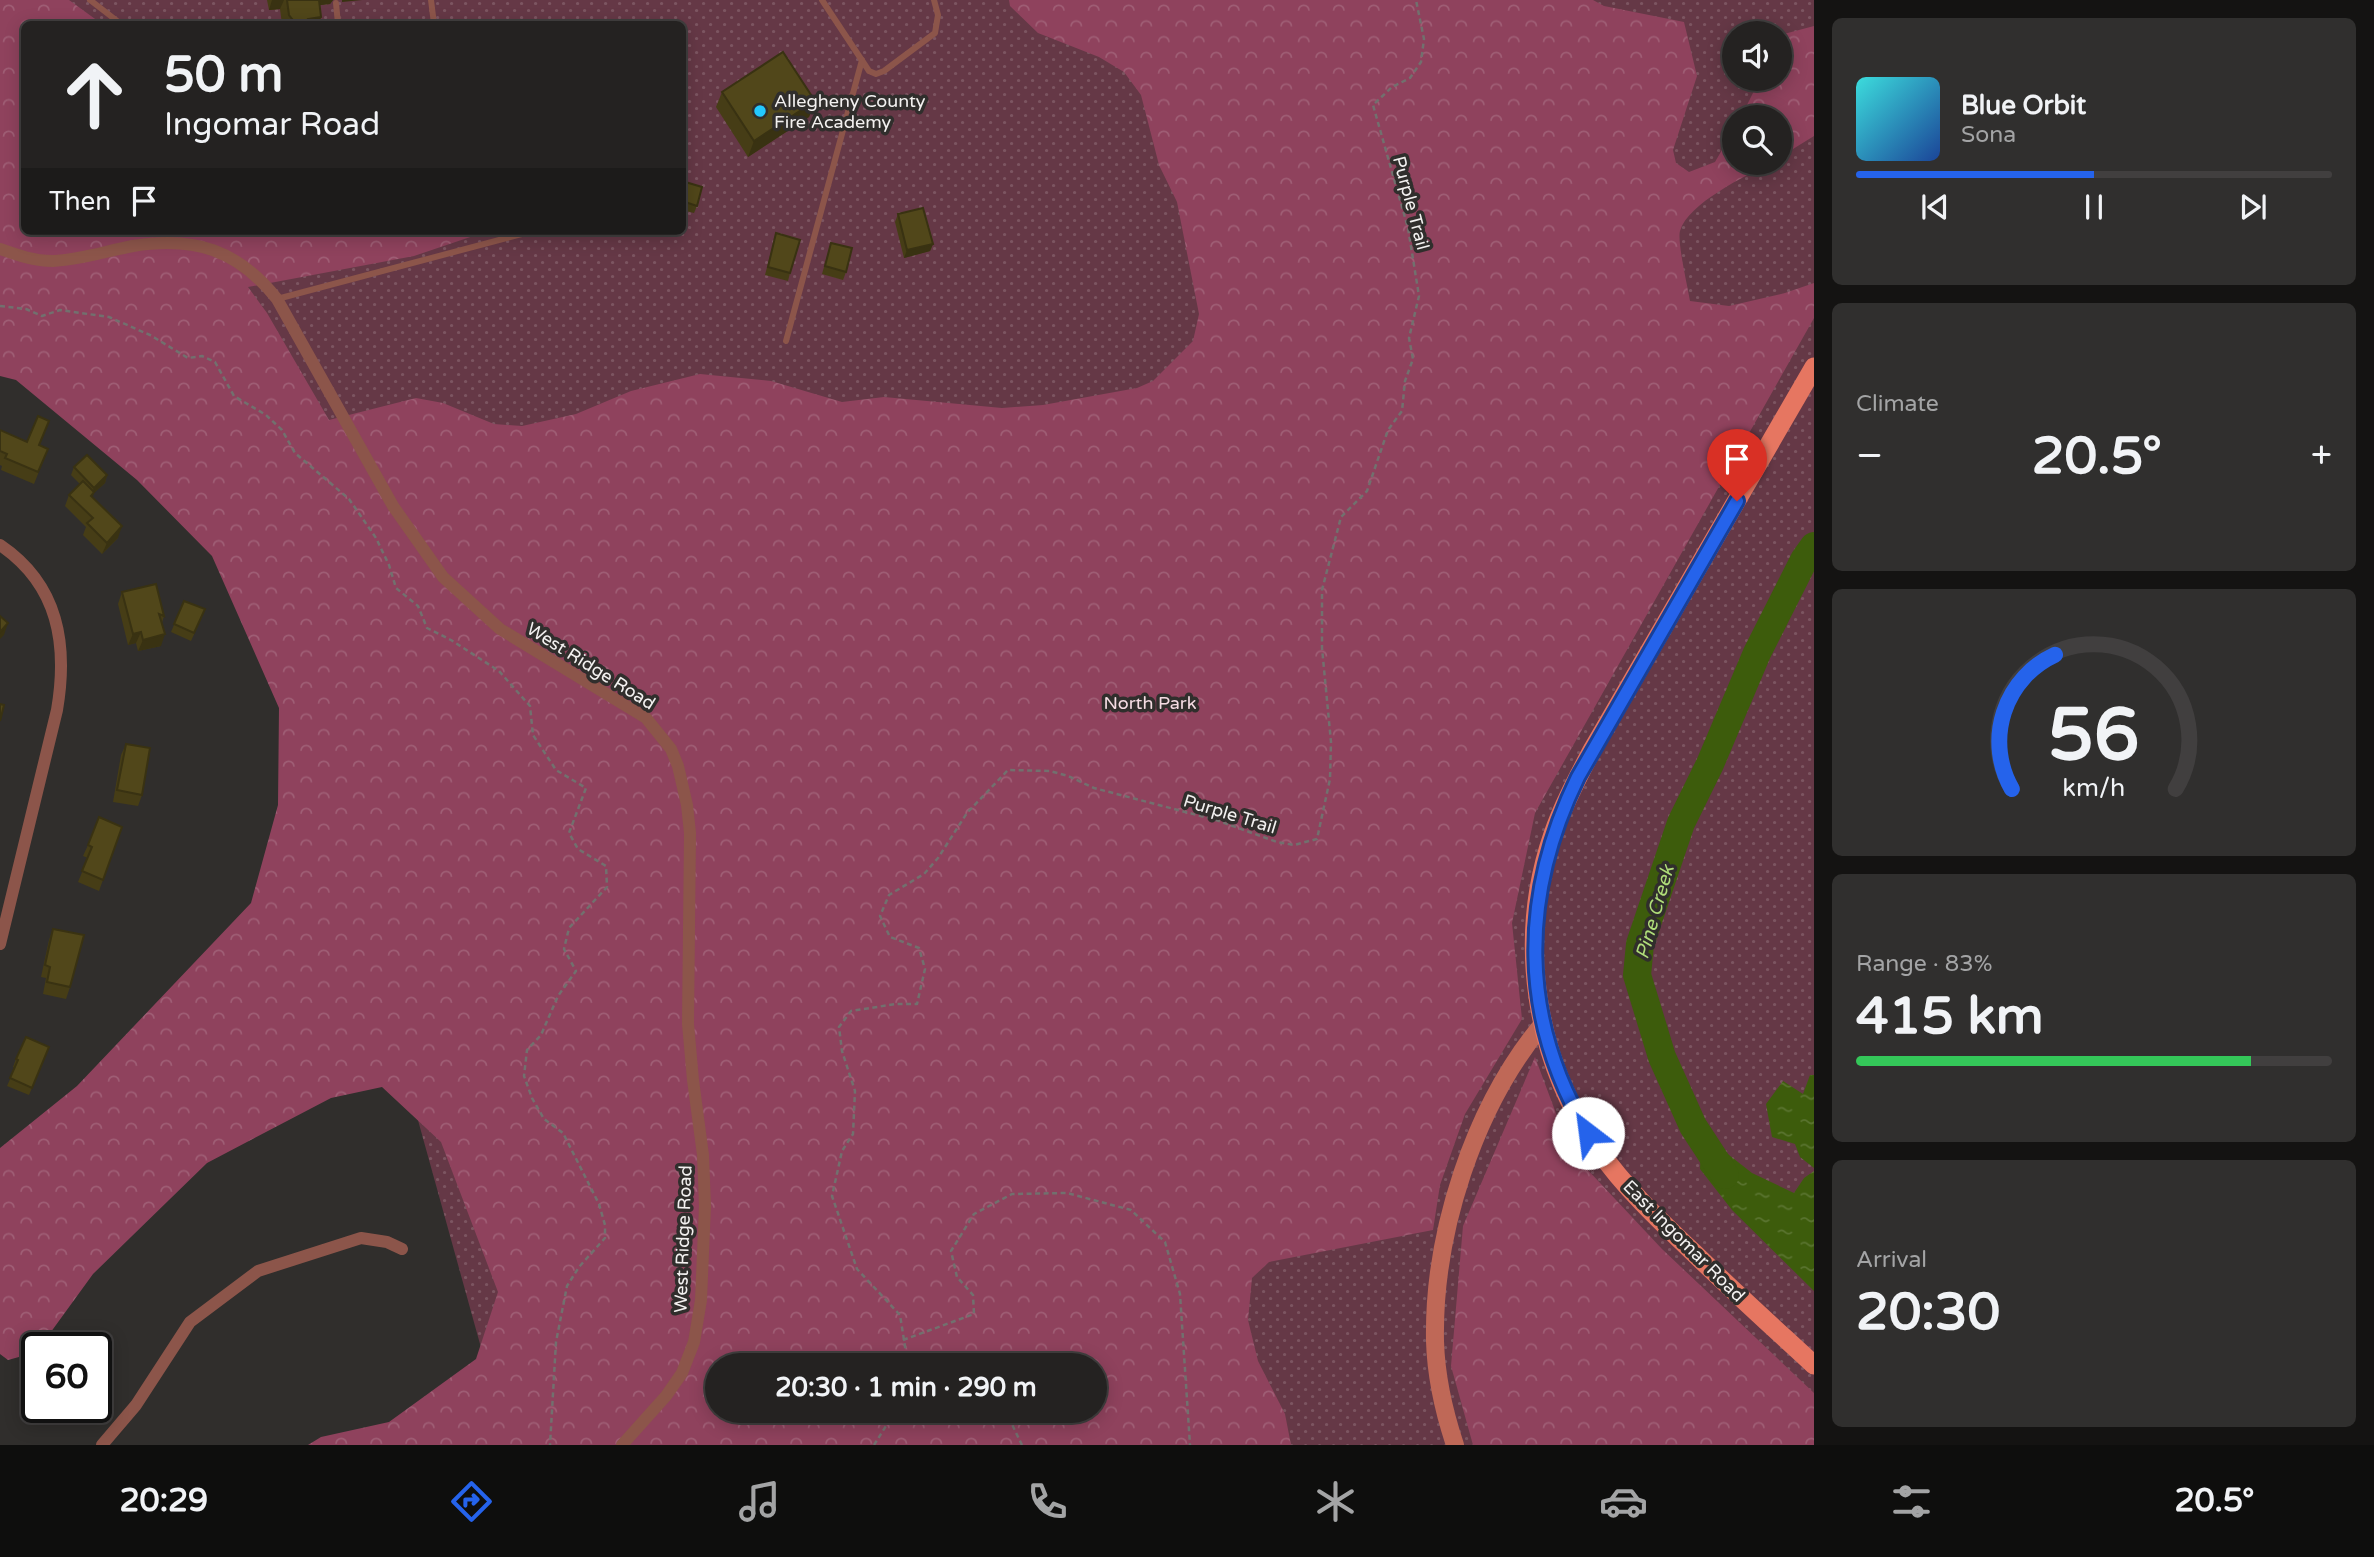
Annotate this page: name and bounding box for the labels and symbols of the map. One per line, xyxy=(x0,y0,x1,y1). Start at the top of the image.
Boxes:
place label: Allegheny County Fire Academy xyxy=(774,90,926,133)
marker: Allegheny County Fire Academy xyxy=(752,103,768,119)
street label: Purple Trail xyxy=(1388,154,1434,252)
pin xyxy=(1707,429,1767,501)
street label: West Ridge Road xyxy=(522,618,660,714)
park label: North Park xyxy=(1103,692,1197,714)
street label: Purple Trail xyxy=(1181,789,1279,839)
water label: Pine Creek xyxy=(1631,861,1679,962)
position arrow xyxy=(1551,1096,1625,1170)
street label: West Ridge Road xyxy=(669,1165,697,1313)
street label: East Ingomar Road xyxy=(1618,1175,1750,1307)
speed limit sign: 60 xyxy=(21,1332,112,1423)

